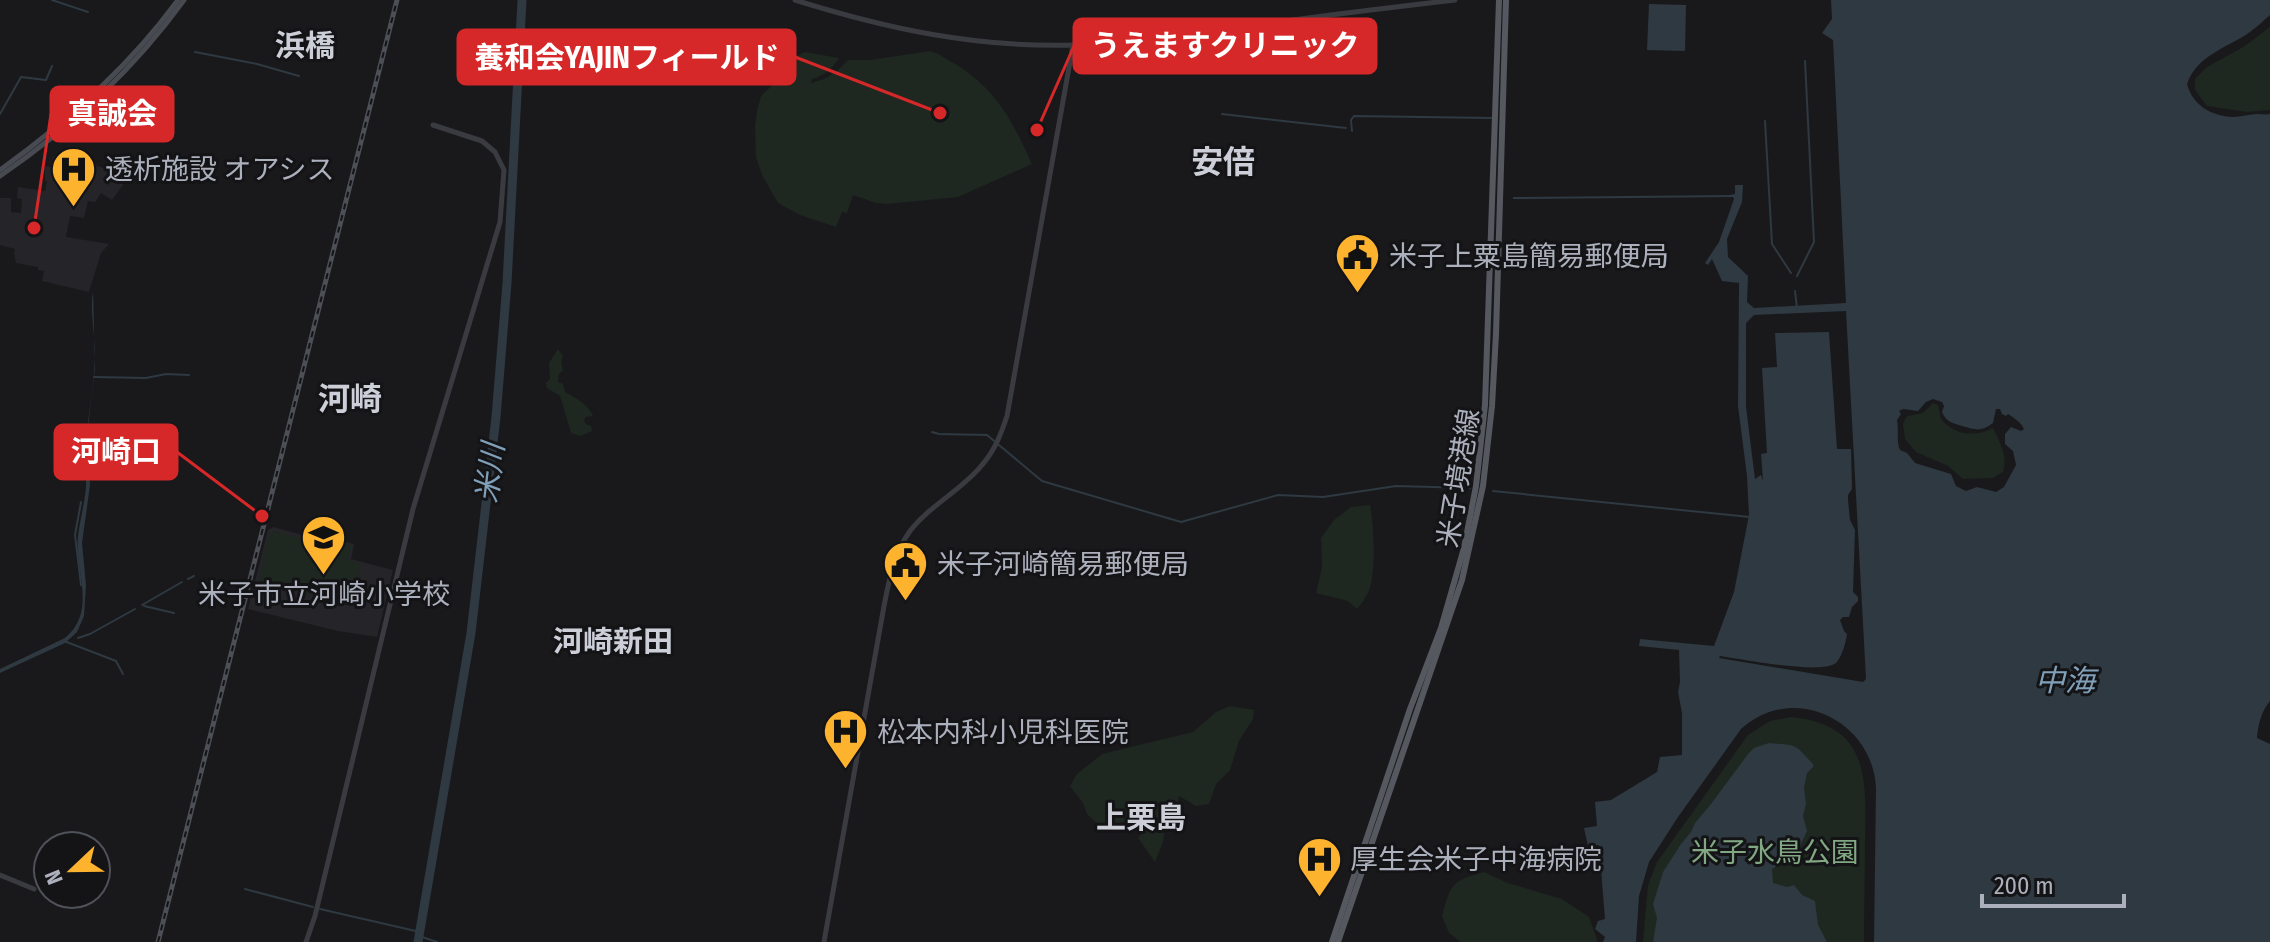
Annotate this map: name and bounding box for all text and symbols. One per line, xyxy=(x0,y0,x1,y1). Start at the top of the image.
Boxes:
callout: うえますクリニック xyxy=(1074,19,1376,73)
district label: 浜橋 xyxy=(275,28,335,64)
text: うえますクリニック xyxy=(1090,28,1360,64)
callout: 養和会YAJINフィールド xyxy=(458,30,795,84)
text: 養和会YAJINフィールド xyxy=(474,40,780,76)
callout: 真誠会 xyxy=(51,87,173,141)
text: 真誠会 xyxy=(67,96,157,132)
district label: 安倍 xyxy=(1191,143,1255,181)
hospital icon: 透析施設 オアシス xyxy=(50,145,98,208)
place label: 透析施設 オアシス xyxy=(105,153,334,186)
public building icon: 米子上粟島簡易郵便局 xyxy=(1334,232,1382,295)
place label: 米子上粟島簡易郵便局 xyxy=(1389,240,1669,273)
district label: 河崎 xyxy=(318,380,382,418)
street label: 米子境港線 xyxy=(1431,406,1486,550)
callout: 河崎口 xyxy=(55,425,177,479)
text: 河崎口 xyxy=(71,434,161,470)
water label: 米川 xyxy=(468,438,512,505)
school or university icon: 米子市立河崎小学校 xyxy=(300,513,348,576)
public building icon: 米子河崎簡易郵便局 xyxy=(882,540,930,603)
place label: 米子河崎簡易郵便局 xyxy=(937,548,1189,581)
place label: 米子市立河崎小学校 xyxy=(198,578,450,611)
district label: 河崎新田 xyxy=(553,624,673,660)
water label: 中海 xyxy=(2035,663,2099,699)
hospital icon: 松本内科小児科医院 xyxy=(822,708,870,771)
place label: 松本内科小児科医院 xyxy=(877,716,1129,749)
district label: 上栗島 xyxy=(1096,800,1186,836)
north arrow xyxy=(32,830,112,910)
hospital icon: 厚生会米子中海病院 xyxy=(1295,835,1343,898)
park label: 米子水鳥公園 xyxy=(1691,836,1859,869)
place label: 厚生会米子中海病院 xyxy=(1350,843,1602,876)
scale bar xyxy=(1982,858,2124,908)
text: N xyxy=(39,866,69,888)
text: 200 m xyxy=(1994,872,2054,900)

